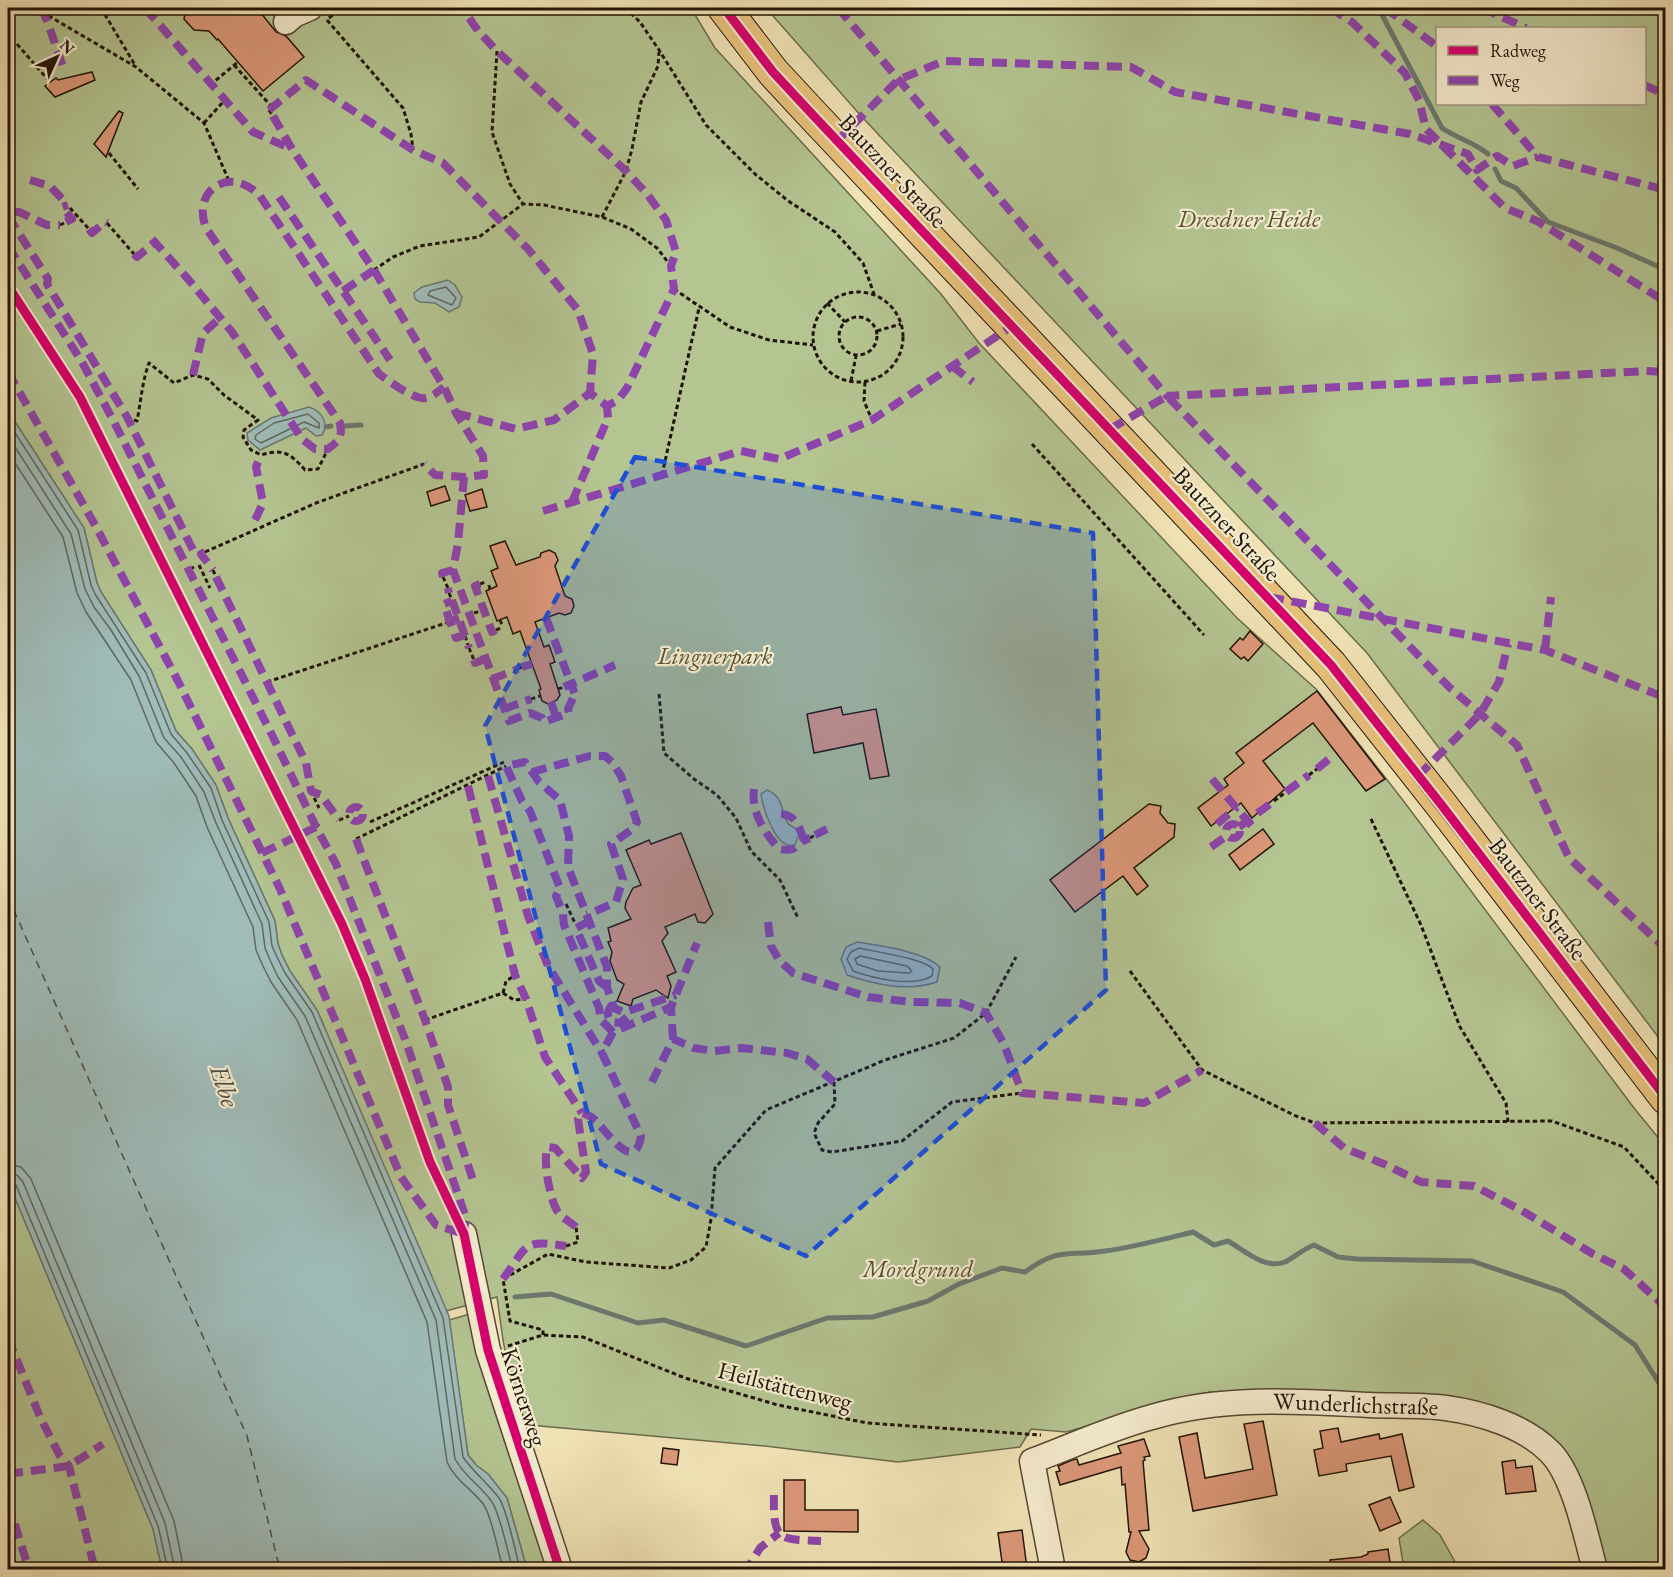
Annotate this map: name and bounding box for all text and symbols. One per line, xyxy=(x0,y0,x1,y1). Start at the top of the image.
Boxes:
north arrow xyxy=(27,27,87,87)
legend xyxy=(1436,27,1646,105)
text: N xyxy=(55,35,79,59)
text: Radweg xyxy=(1490,39,1546,62)
text: Weg xyxy=(1490,69,1520,92)
street label: Bautzner Straße xyxy=(832,107,954,234)
park label: Dresdner Heide xyxy=(1177,203,1321,234)
street label: Bautzner Straße xyxy=(1166,460,1288,587)
park label: Lingnerpark xyxy=(656,640,773,671)
street label: Bautzner Straße xyxy=(1482,831,1595,966)
water label: Elbe xyxy=(202,1060,248,1113)
park label: Mordgrund xyxy=(861,1253,974,1284)
street label: Körnerweg xyxy=(494,1344,555,1451)
street label: Heilstättenweg xyxy=(715,1354,856,1417)
street label: Wunderlichstraße xyxy=(1273,1385,1439,1422)

